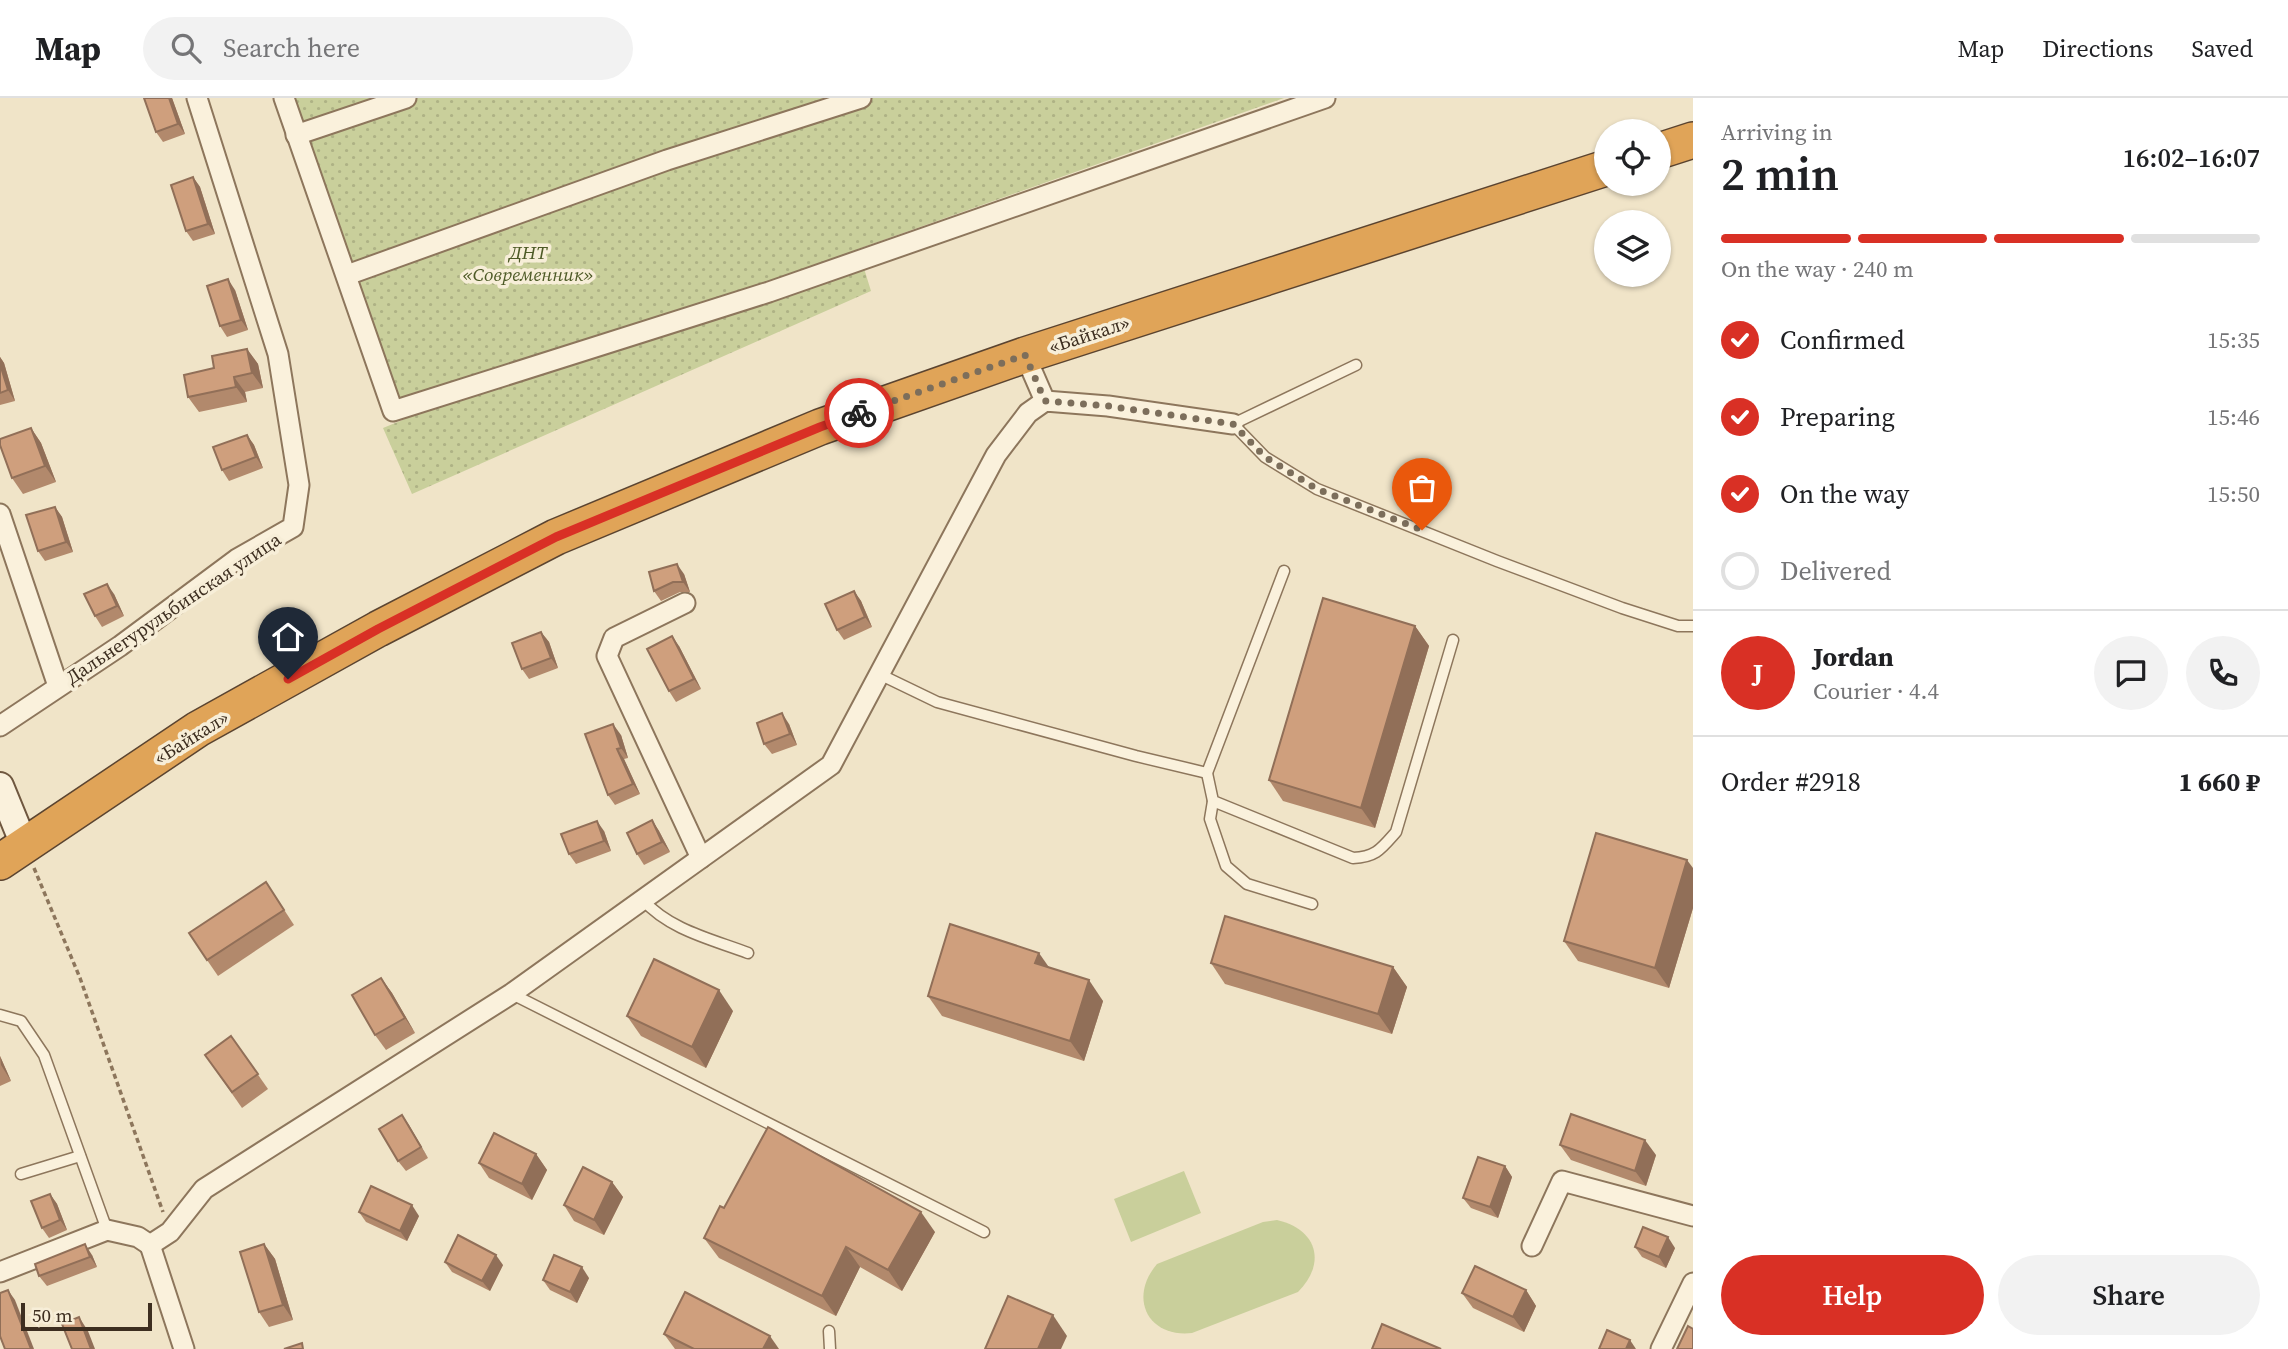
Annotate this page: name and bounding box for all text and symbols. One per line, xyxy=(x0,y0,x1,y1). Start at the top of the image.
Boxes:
search box xyxy=(143,17,633,80)
text: Map xyxy=(35,26,101,71)
icon: search xyxy=(167,29,205,67)
text: Search here xyxy=(223,30,360,66)
text: Map xyxy=(1957,32,2004,65)
text: Directions xyxy=(2042,32,2153,65)
text: Saved xyxy=(2191,32,2253,65)
text: Arriving in xyxy=(1721,116,1833,148)
map controls xyxy=(1594,119,1671,287)
button: locate xyxy=(1594,119,1671,196)
text: 16:02–16:07 xyxy=(2123,140,2260,176)
text: 2 min xyxy=(1721,142,1839,205)
button: layers xyxy=(1594,210,1671,287)
park label: ДНТ «Современник» xyxy=(462,239,594,287)
text: On the way · 240 m xyxy=(1721,253,1914,285)
street label: «Байкал» xyxy=(1046,309,1132,359)
icon: check xyxy=(1721,321,1759,359)
text: Confirmed xyxy=(1780,322,1905,358)
text: 15:35 xyxy=(2207,324,2260,356)
courier xyxy=(824,378,894,448)
icon: bike xyxy=(840,394,878,432)
icon: check xyxy=(1721,398,1759,436)
text: Preparing xyxy=(1780,399,1895,435)
text: 15:46 xyxy=(2207,401,2260,433)
pin xyxy=(1392,458,1452,530)
icon: bag xyxy=(1403,469,1441,507)
icon: check xyxy=(1721,475,1759,513)
text: On the way xyxy=(1780,476,1909,512)
text: 15:50 xyxy=(2207,478,2260,510)
street label: Дальнегурульбинская улица xyxy=(60,526,286,690)
text: Delivered xyxy=(1780,553,1891,589)
pin xyxy=(258,607,318,679)
icon: home xyxy=(269,618,307,656)
button: chat xyxy=(2094,636,2168,710)
button: phone xyxy=(2186,636,2260,710)
text: Jordan xyxy=(1813,639,1894,675)
text: J xyxy=(1753,655,1763,691)
text: Courier · 4.4 xyxy=(1813,675,1939,707)
street label: «Байкал» xyxy=(149,704,233,770)
text: Order #2918 xyxy=(1721,764,1861,800)
text: 1 660 ₽ xyxy=(2178,764,2260,800)
button: Help xyxy=(1721,1255,1984,1335)
button: Share xyxy=(1998,1255,2260,1335)
scale bar xyxy=(21,1300,152,1332)
text: 50 m xyxy=(32,1302,73,1328)

